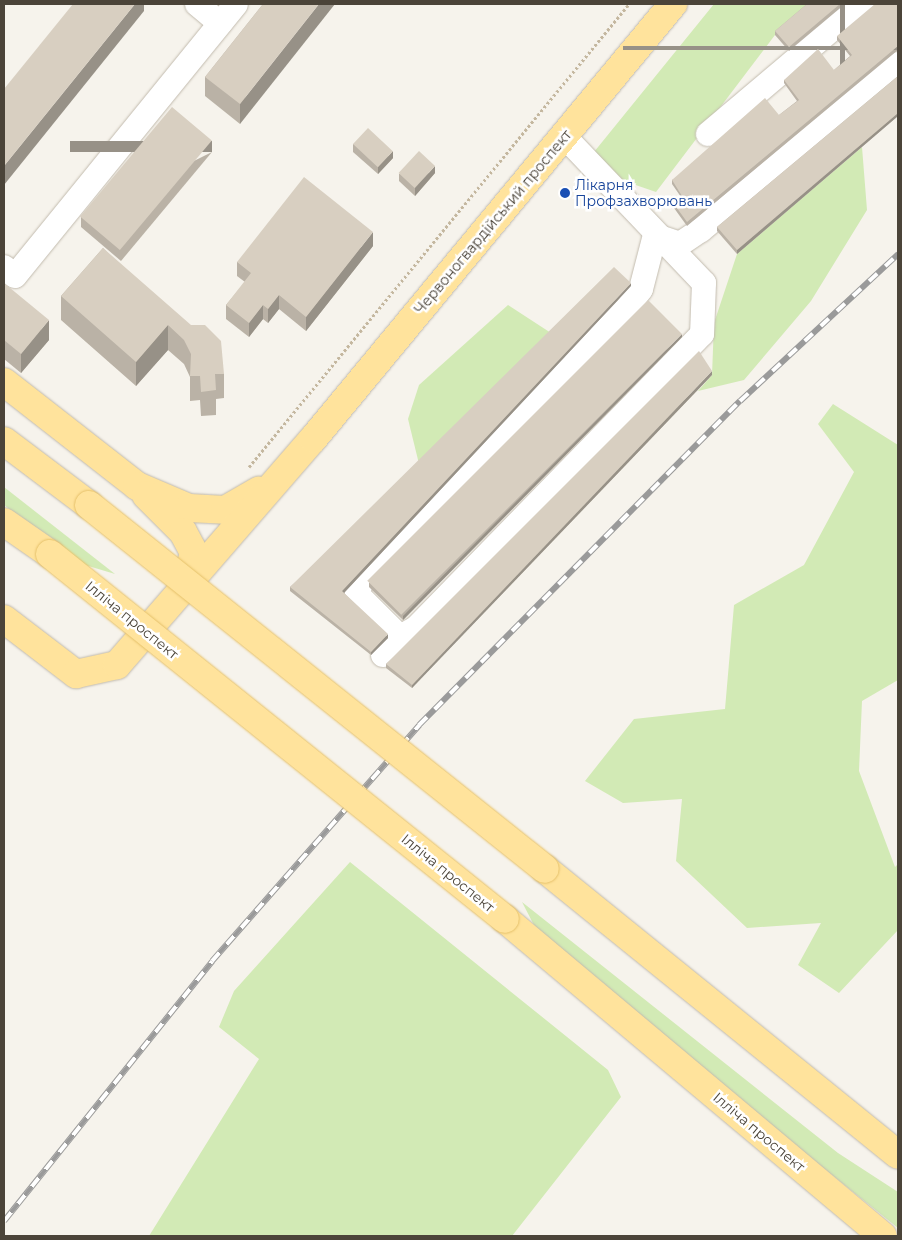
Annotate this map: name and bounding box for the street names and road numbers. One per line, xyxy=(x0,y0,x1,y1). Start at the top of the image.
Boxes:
street label: Червоногвардійський проспект xyxy=(411,127,575,317)
street label: Ілліча проспект xyxy=(82,577,182,663)
street label: Ілліча проспект xyxy=(398,830,498,916)
street label: Ілліча проспект xyxy=(710,1089,808,1175)

